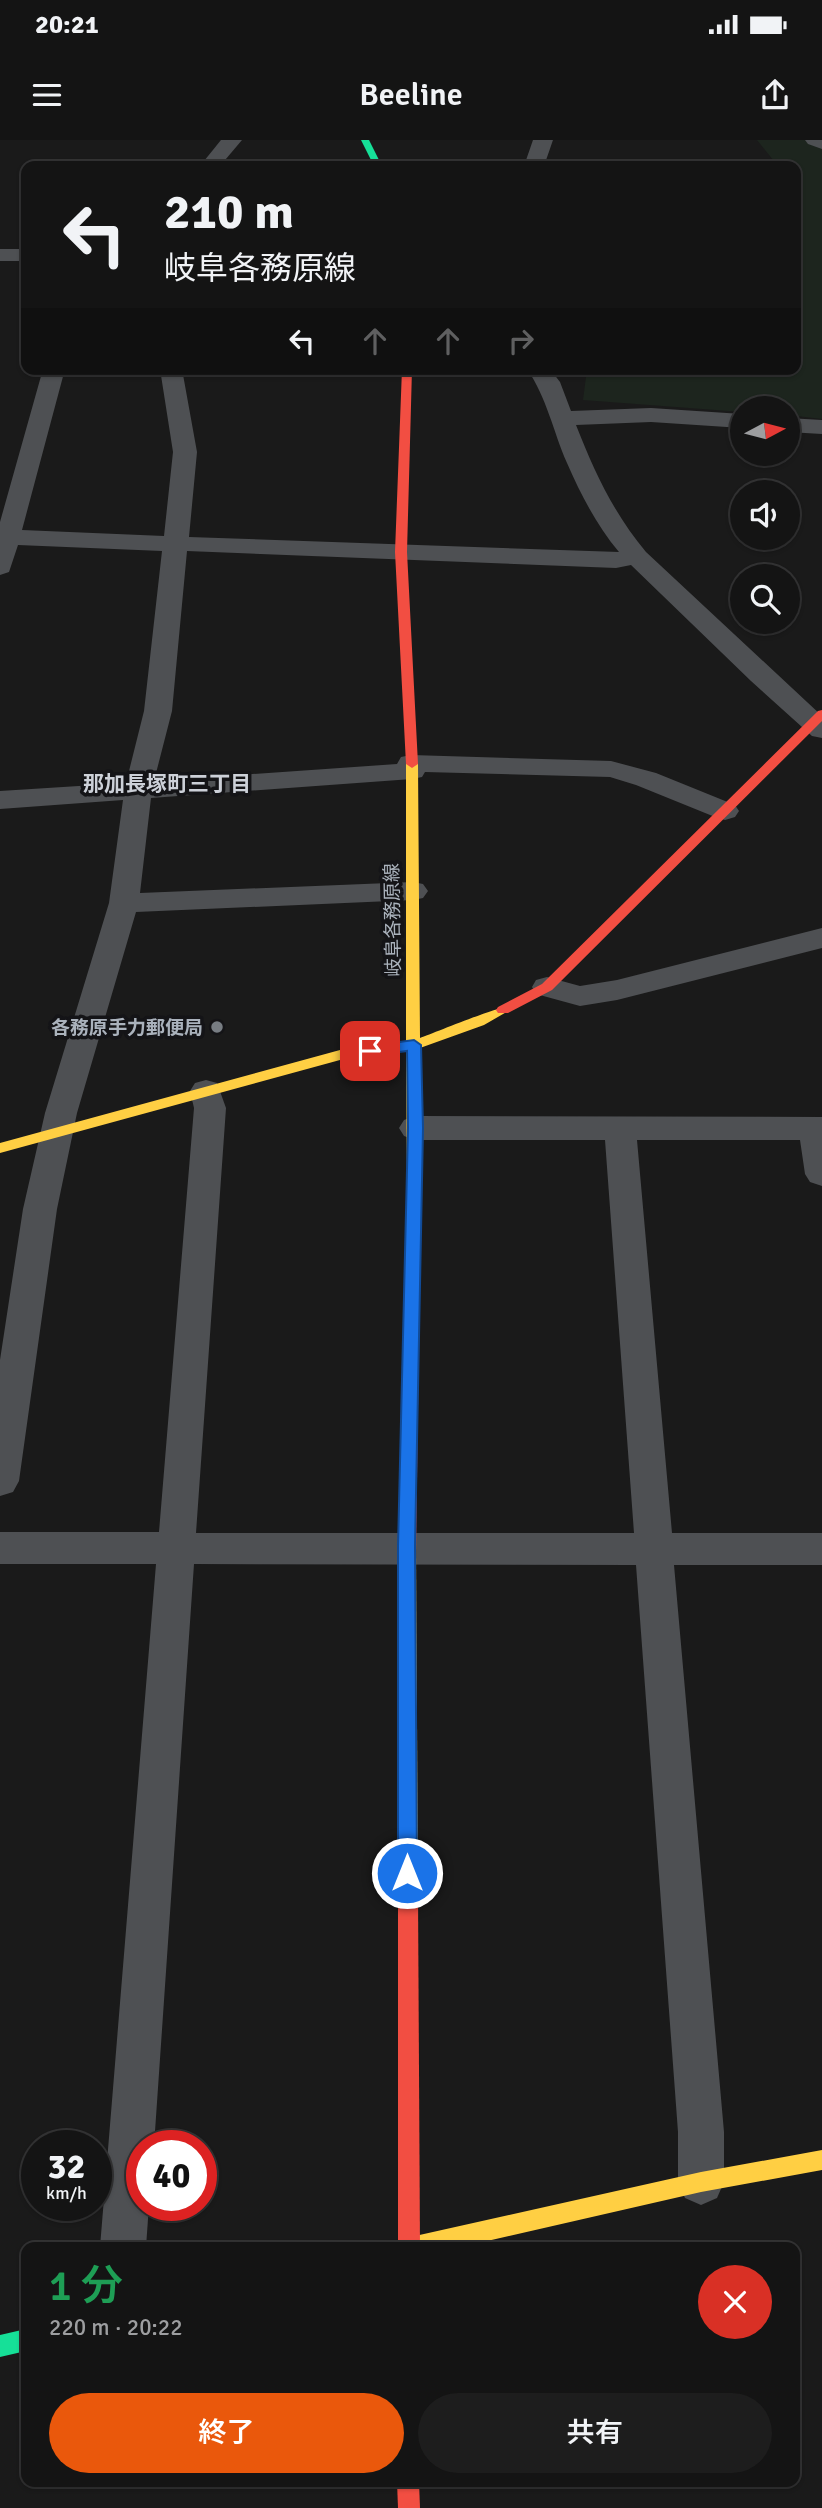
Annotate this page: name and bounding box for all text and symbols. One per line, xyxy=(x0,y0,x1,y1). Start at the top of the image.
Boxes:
text: 20:21 xyxy=(35,9,99,41)
text: Beeline xyxy=(359,75,463,114)
icon: menu xyxy=(28,76,66,114)
icon: share xyxy=(756,76,794,114)
text: 210 m xyxy=(164,182,294,242)
icon: left xyxy=(49,189,140,280)
text: 岐阜各務原線 xyxy=(164,249,356,288)
icon: left xyxy=(283,322,321,360)
icon: ahead xyxy=(356,322,394,360)
icon: ahead xyxy=(429,322,467,360)
icon: right xyxy=(502,322,540,360)
north arrow xyxy=(730,396,800,466)
map controls xyxy=(730,396,800,634)
button: sound xyxy=(730,480,800,550)
button: search xyxy=(730,564,800,634)
district label: 那加長塚町三丁目 xyxy=(83,771,251,797)
street label: 岐阜各務原線 xyxy=(380,863,406,977)
place label: 各務原手力郵便局 xyxy=(51,1016,203,1040)
marker: 各務原手力郵便局 xyxy=(209,1019,225,1035)
pin xyxy=(340,1021,400,1081)
icon: arrive xyxy=(351,1032,389,1070)
position arrow xyxy=(370,1836,444,1910)
speed limit sign: 40 xyxy=(126,2130,217,2221)
text: 32 xyxy=(48,2145,85,2188)
text: km/h xyxy=(46,2182,87,2204)
text: 1 分 xyxy=(49,2261,123,2312)
button: close xyxy=(698,2265,772,2339)
text: 220 m · 20:22 xyxy=(49,2313,183,2342)
button: 終了 xyxy=(49,2393,404,2473)
button: 共有 xyxy=(418,2393,772,2473)

